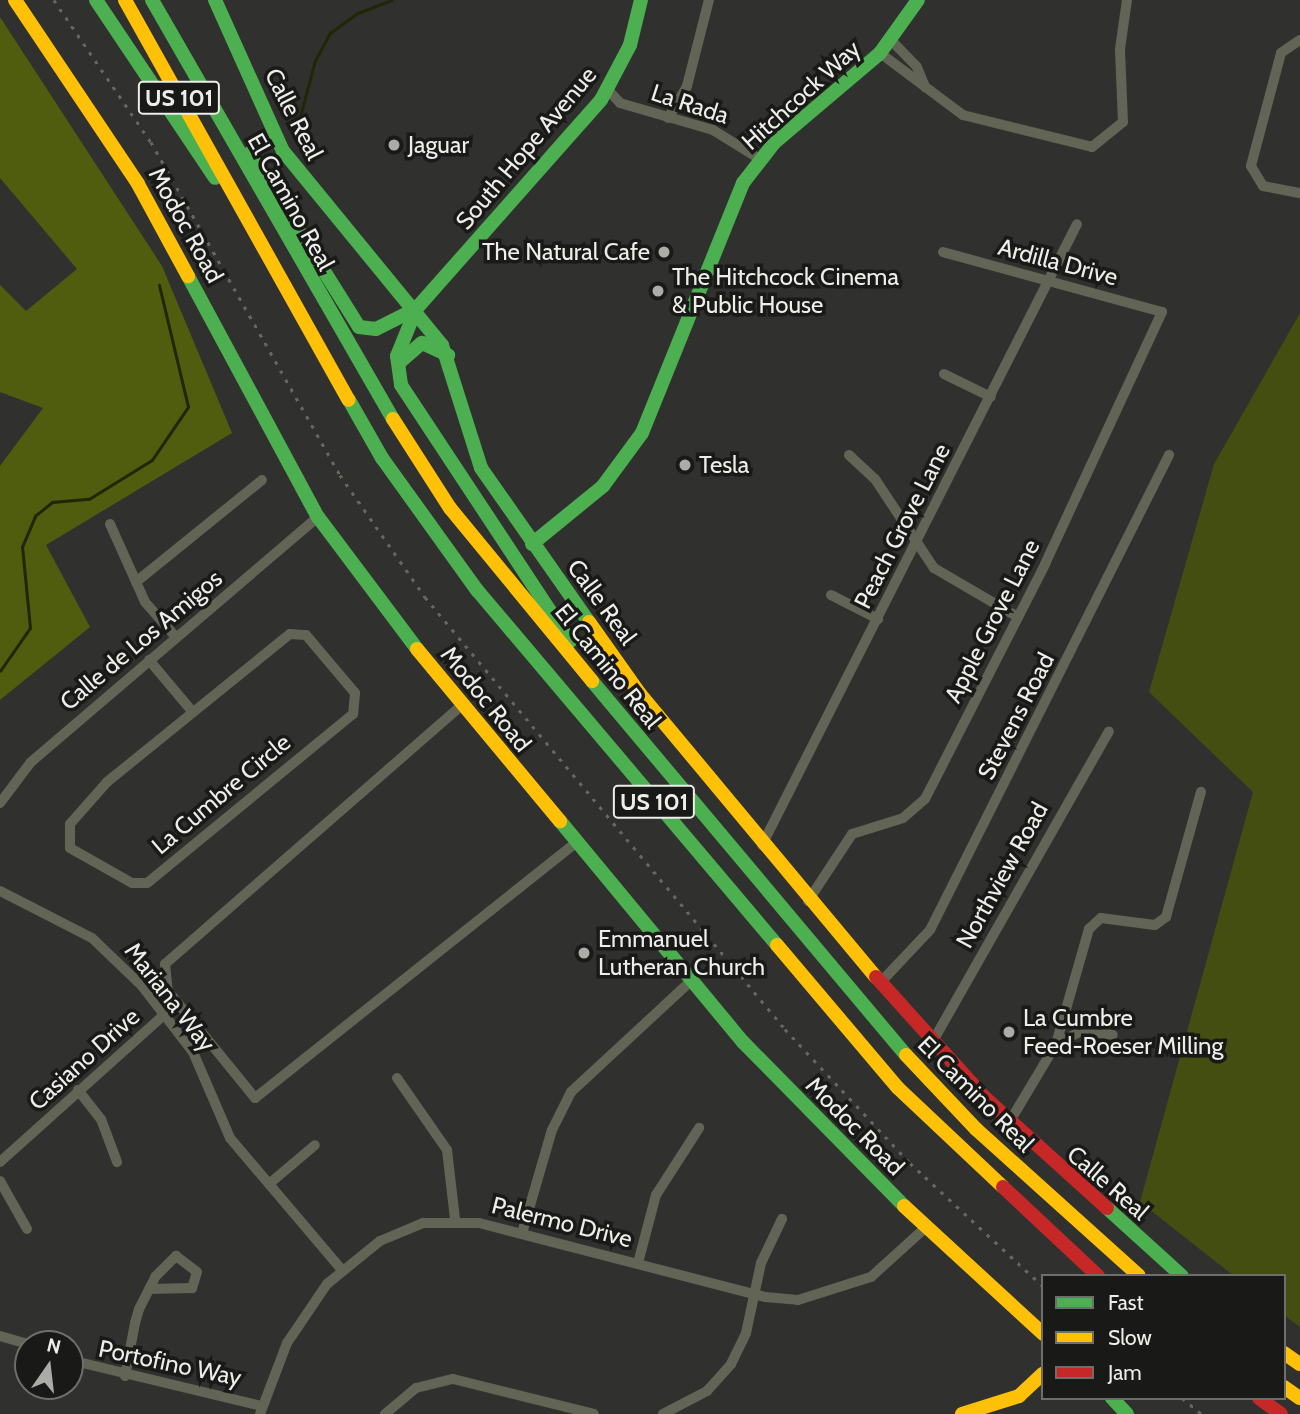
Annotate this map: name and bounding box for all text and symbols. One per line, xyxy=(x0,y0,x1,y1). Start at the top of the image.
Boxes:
street label: Hitchcock Way xyxy=(736,34,866,156)
street label: South Hope Avenue xyxy=(450,61,602,235)
street label: Calle Real xyxy=(259,63,329,165)
road number: US 101 xyxy=(137,78,221,118)
street label: La Rada xyxy=(648,78,732,130)
street label: El Camino Real xyxy=(241,128,341,276)
place label: Jaguar xyxy=(408,131,469,159)
marker: Jaguar xyxy=(386,137,402,153)
street label: Modoc Road xyxy=(143,162,229,288)
street label: Ardilla Drive xyxy=(995,232,1121,292)
place label: The Natural Cafe xyxy=(482,238,650,266)
marker: The Natural Cafe xyxy=(656,244,672,260)
place label: The Hitchcock Cinema & Public House xyxy=(672,263,899,319)
marker: The Hitchcock Cinema & Public House xyxy=(650,283,666,299)
street label: Peach Grove Lane xyxy=(848,439,956,613)
place label: Tesla xyxy=(699,451,749,479)
marker: Tesla xyxy=(677,457,693,473)
street label: Apple Grove Lane xyxy=(938,534,1046,708)
street label: Calle Real xyxy=(561,554,643,650)
street label: Calle de Los Amigos xyxy=(54,564,228,716)
street label: El Camino Real xyxy=(549,598,667,734)
street label: Modoc Road xyxy=(435,640,537,758)
street label: Stevens Road xyxy=(972,648,1060,784)
street label: La Cumbre Circle xyxy=(146,728,296,860)
road number: US 101 xyxy=(612,782,696,822)
street label: Northview Road xyxy=(950,797,1054,953)
place label: Emmanuel Lutheran Church xyxy=(598,925,765,981)
street label: Mariana Way xyxy=(119,937,221,1057)
marker: Emmanuel Lutheran Church xyxy=(576,945,592,961)
street label: Casiano Drive xyxy=(23,1002,145,1116)
place label: La Cumbre Feed-Roeser Milling xyxy=(1023,1004,1223,1060)
marker: La Cumbre Feed-Roeser Milling xyxy=(1001,1024,1017,1040)
street label: El Camino Real xyxy=(912,1030,1040,1158)
street label: Modoc Road xyxy=(800,1071,910,1181)
street label: Calle Real xyxy=(1061,1140,1155,1226)
street label: Palermo Drive xyxy=(489,1191,635,1253)
legend xyxy=(1041,1274,1286,1400)
text: Fast xyxy=(1108,1290,1144,1315)
text: Slow xyxy=(1108,1325,1152,1350)
north arrow xyxy=(14,1330,84,1400)
text: N xyxy=(44,1333,63,1359)
street label: Portofino Way xyxy=(96,1334,244,1392)
text: Jam xyxy=(1108,1360,1142,1385)

